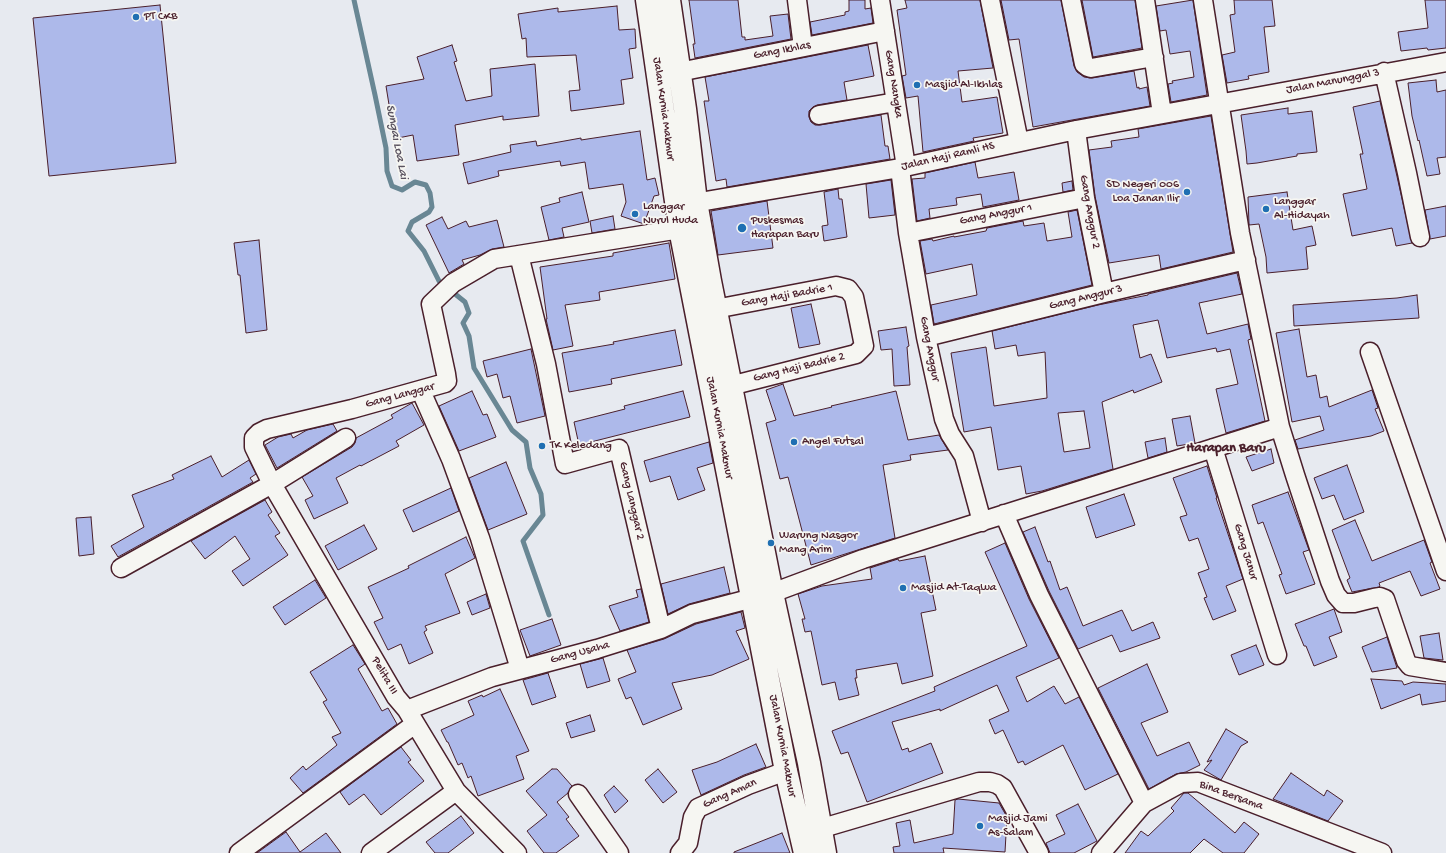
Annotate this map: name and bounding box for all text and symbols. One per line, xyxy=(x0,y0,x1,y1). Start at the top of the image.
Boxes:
place label: PT CKB xyxy=(144,10,177,24)
marker: PT CKB xyxy=(131,12,141,22)
street label: Gang Ikhlas xyxy=(752,38,812,64)
street label: Gang Nangka xyxy=(881,49,905,119)
street label: Jalan Kurnia Makmur xyxy=(649,57,677,161)
street label: Jalan Manunggal 3 xyxy=(1285,66,1381,98)
place label: Masjid Al-Ikhlas xyxy=(925,78,1002,92)
marker: Masjid Al-Ikhlas xyxy=(912,80,922,90)
water label: Sungai Loa Lai xyxy=(381,103,411,181)
street label: Jalan Haji Ramli HS xyxy=(900,139,996,175)
street label: Gang Anggur 2 xyxy=(1075,174,1103,250)
place label: SD Negeri 006 Loa Janan Ilir xyxy=(1106,178,1179,206)
marker: SD Negeri 006 Loa Janan Ilir xyxy=(1182,187,1192,197)
place label: Langgar Al-Hidayah xyxy=(1274,195,1330,223)
place label: Langgar Nurul Huda xyxy=(643,200,698,228)
street label: Gang Anggur 1 xyxy=(959,201,1033,229)
marker: Langgar Al-Hidayah xyxy=(1261,204,1271,214)
marker: Langgar Nurul Huda xyxy=(630,209,640,219)
place label: Puskesmas Harapan Baru xyxy=(751,214,819,242)
marker: Puskesmas Harapan Baru xyxy=(736,222,748,234)
street label: Gang Haji Badrie 1 xyxy=(740,281,834,311)
street label: Gang Anggur 3 xyxy=(1048,282,1124,314)
street label: Gang Anggur xyxy=(916,315,942,383)
street label: Gang Haji Badrie 2 xyxy=(752,350,846,386)
street label: Jalan Kurnia Makmur xyxy=(702,376,736,480)
street label: Gang Langgar xyxy=(364,380,436,412)
place label: Angel Futsal xyxy=(802,435,864,449)
marker: Angel Futsal xyxy=(789,437,799,447)
place label: TK Keledang xyxy=(550,439,612,453)
marker: TK Keledang xyxy=(537,441,547,451)
district label: Harapan Baru xyxy=(1186,441,1266,457)
street label: Gang Langgar 2 xyxy=(615,461,647,541)
street label: Gang Janur xyxy=(1230,522,1260,582)
place label: Warung Nasgor Mang Arim xyxy=(779,529,857,557)
marker: Warung Nasgor Mang Arim xyxy=(766,538,776,548)
place label: Masjid At-Taqwa xyxy=(911,581,997,595)
marker: Masjid At-Taqwa xyxy=(898,583,908,593)
street label: Gang Usaha xyxy=(549,638,611,668)
street label: Pelita III xyxy=(367,655,401,697)
street label: Jalan Kurnia Makmur xyxy=(765,694,799,798)
street label: Gang Aman xyxy=(701,776,759,812)
street label: Bina Bersama xyxy=(1197,778,1265,814)
place label: Masjid Jami As-Salam xyxy=(988,812,1048,840)
marker: Masjid Jami As-Salam xyxy=(975,821,985,831)

